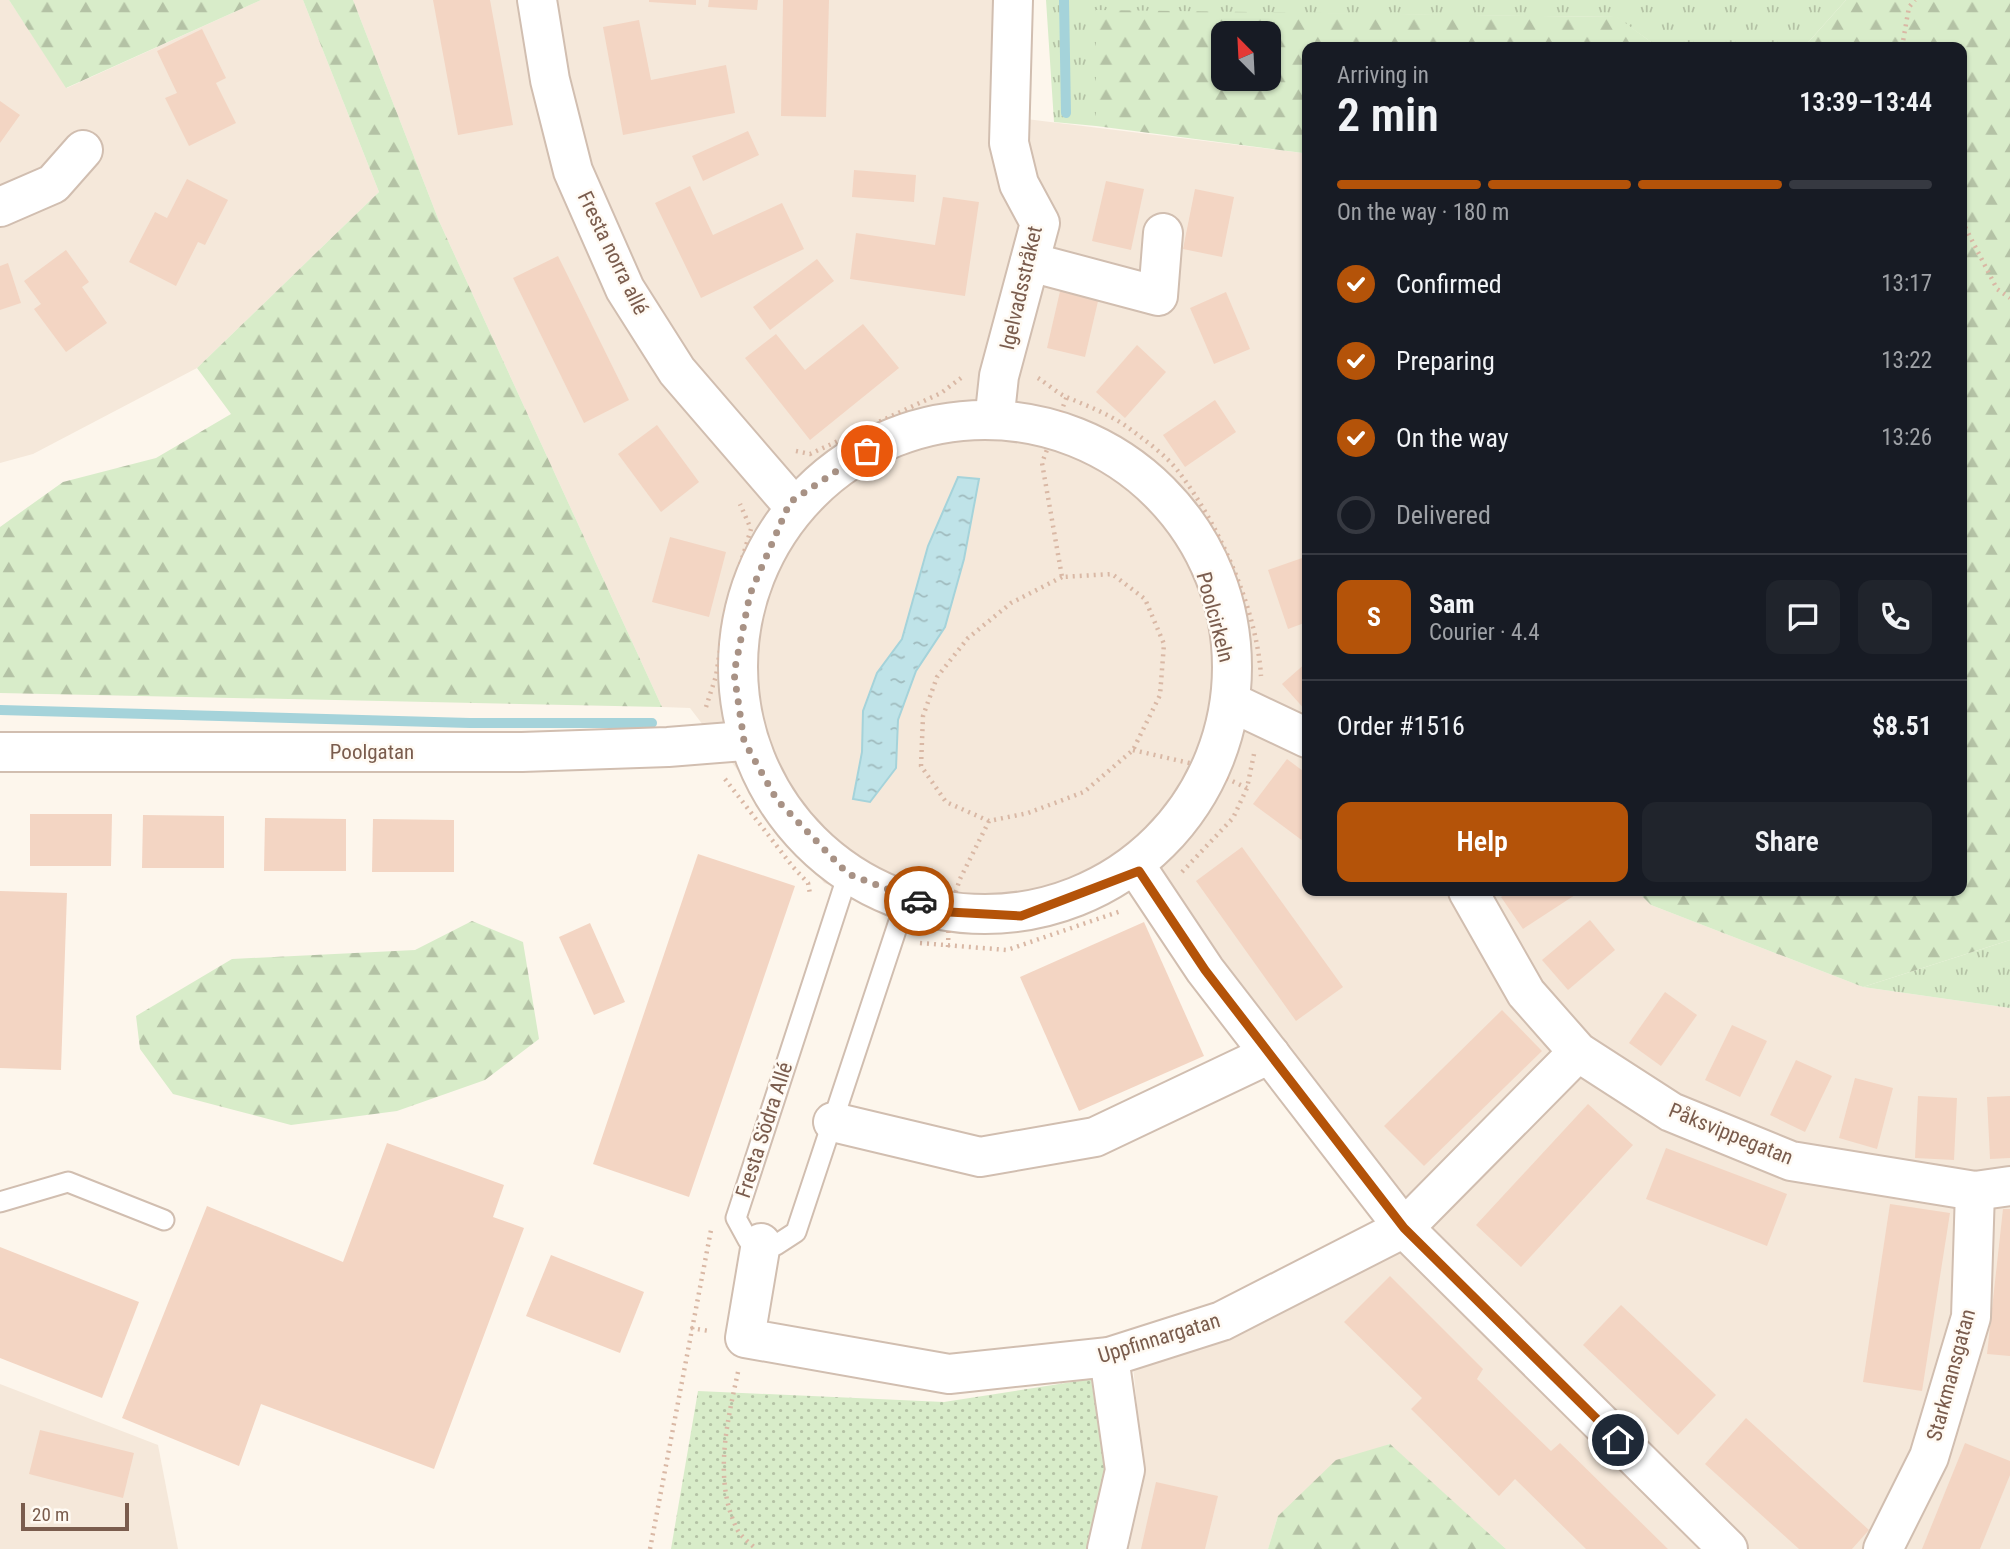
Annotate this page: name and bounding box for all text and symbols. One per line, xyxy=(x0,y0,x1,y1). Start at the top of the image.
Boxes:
north arrow xyxy=(1211,21,1281,91)
map controls xyxy=(1211,21,1281,91)
text: Arriving in xyxy=(1337,62,1429,89)
text: 13:39–13:44 xyxy=(1799,87,1932,117)
text: 2 min xyxy=(1337,88,1439,142)
street label: Fresta norra allé xyxy=(573,187,653,319)
text: On the way · 180 m xyxy=(1337,199,1509,226)
street label: Igelvadsstråket xyxy=(995,224,1047,352)
icon: check xyxy=(1337,265,1375,303)
text: Confirmed xyxy=(1396,269,1502,299)
text: 13:17 xyxy=(1881,270,1932,297)
icon: check xyxy=(1337,342,1375,380)
text: Preparing xyxy=(1396,346,1495,376)
text: 13:22 xyxy=(1881,347,1932,374)
icon: check xyxy=(1337,419,1375,457)
pin xyxy=(837,421,897,481)
text: On the way xyxy=(1396,423,1509,453)
text: 13:26 xyxy=(1881,424,1932,451)
icon: bag xyxy=(848,432,886,470)
text: Delivered xyxy=(1396,500,1491,530)
street label: Poolcirkeln xyxy=(1191,569,1239,665)
button: chat xyxy=(1766,580,1840,654)
button: phone xyxy=(1858,580,1932,654)
text: Sam xyxy=(1429,589,1475,619)
text: S xyxy=(1367,602,1381,632)
text: Courier · 4.4 xyxy=(1429,619,1540,646)
text: Order #1516 xyxy=(1337,711,1465,741)
text: $8.51 xyxy=(1872,711,1932,741)
street label: Poolgatan xyxy=(330,740,414,764)
button: Help xyxy=(1337,802,1628,882)
button: Share xyxy=(1642,802,1932,882)
courier xyxy=(884,866,954,936)
icon: car xyxy=(900,882,938,920)
street label: Fresta Södra Allé xyxy=(731,1059,797,1201)
street label: Påksvippegatan xyxy=(1665,1098,1797,1170)
street label: Starkmansgatan xyxy=(1922,1306,1980,1444)
street label: Uppfinnargatan xyxy=(1095,1308,1223,1368)
pin xyxy=(1588,1410,1648,1470)
icon: home xyxy=(1599,1421,1637,1459)
scale bar xyxy=(21,1500,130,1532)
text: 20 m xyxy=(32,1503,69,1526)

